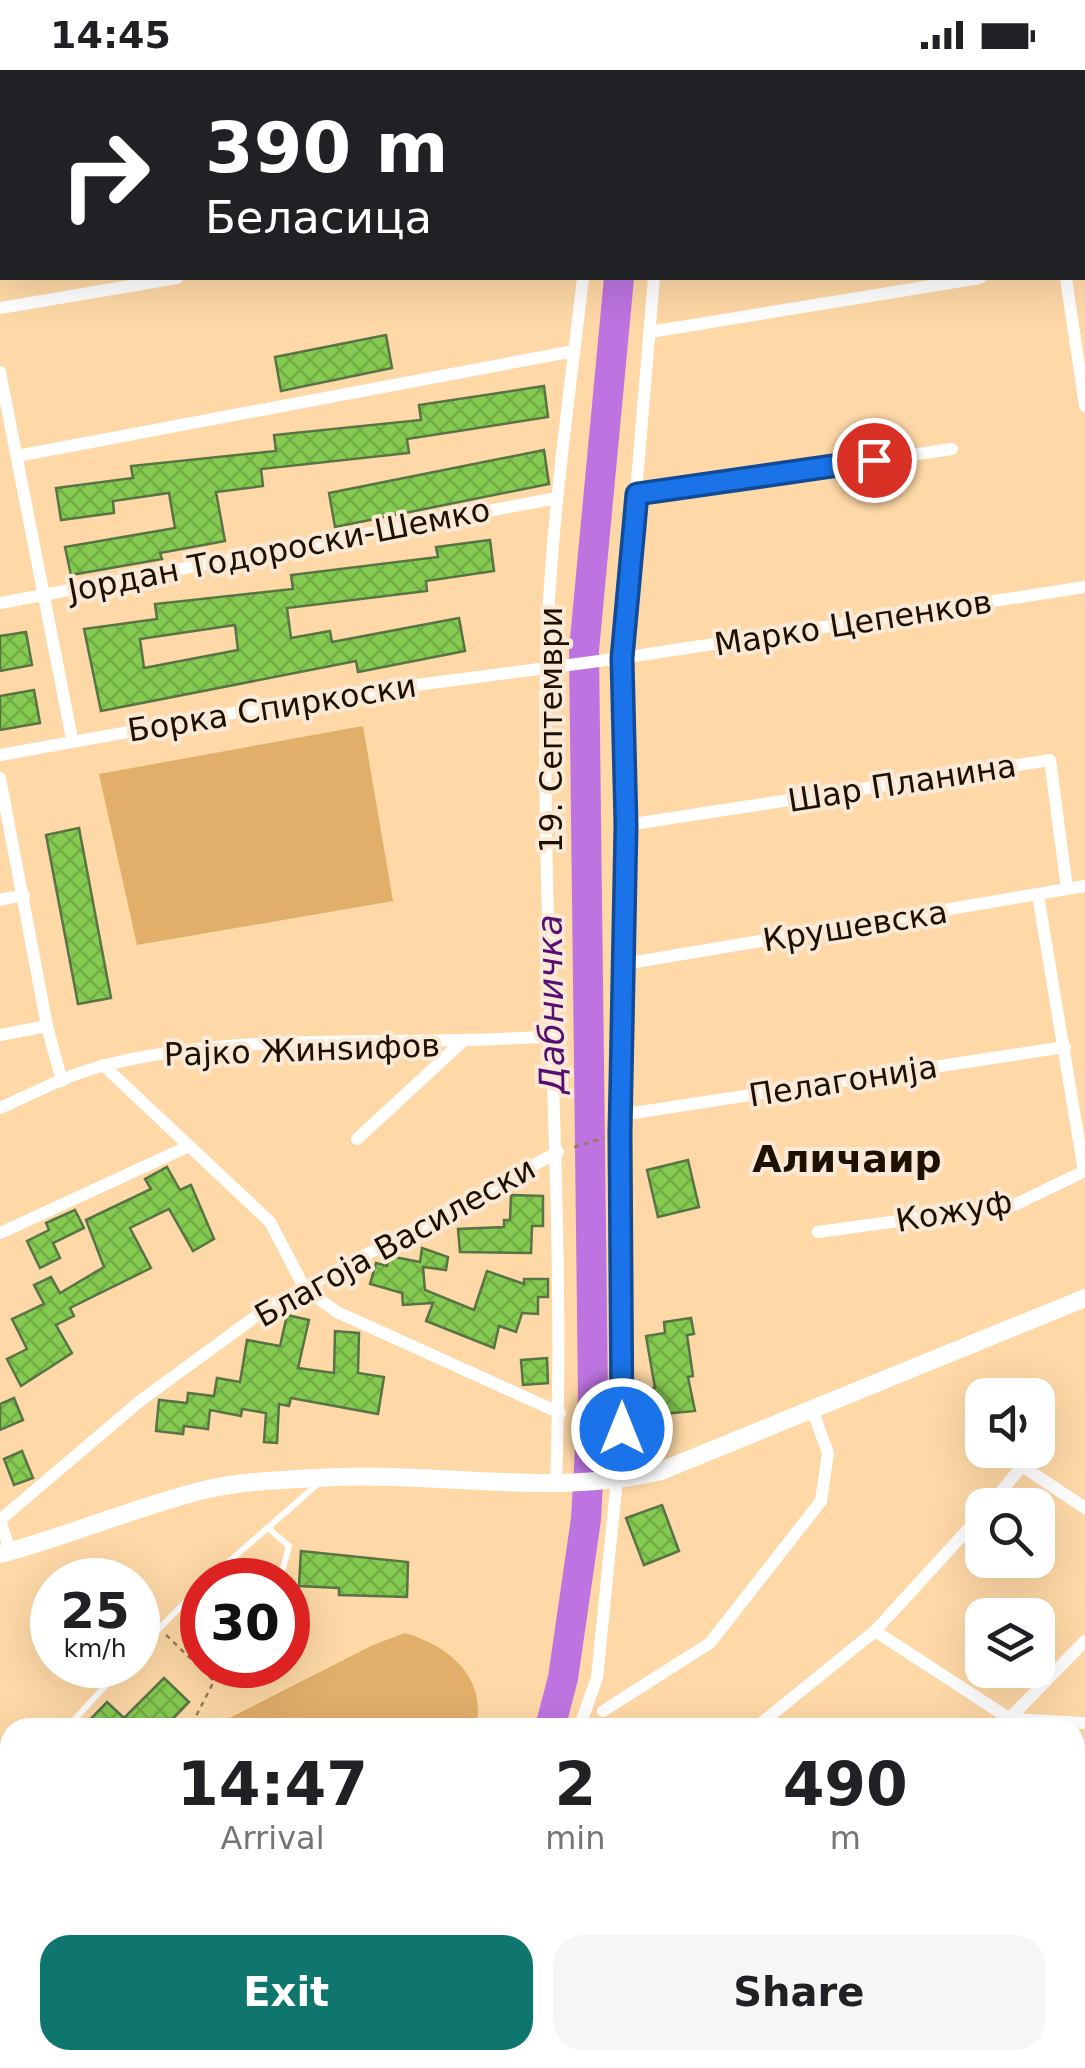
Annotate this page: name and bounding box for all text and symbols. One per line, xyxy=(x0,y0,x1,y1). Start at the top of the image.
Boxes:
text: 14:45 xyxy=(50,13,171,57)
text: 390 m xyxy=(205,107,448,189)
icon: right xyxy=(40,110,170,240)
text: Беласица xyxy=(205,191,432,244)
pin xyxy=(832,418,917,503)
icon: arrive xyxy=(847,433,902,488)
street label: Јордан Тодороски-Шемко xyxy=(63,490,493,610)
street label: Марко Цепенков xyxy=(712,582,994,664)
street label: 19. Септември xyxy=(532,607,570,853)
street label: Борка Спиркоски xyxy=(125,666,419,750)
street label: Шар Планина xyxy=(785,746,1019,820)
street label: Крушевска xyxy=(760,893,950,959)
water label: Дабничка xyxy=(529,914,573,1096)
street label: Рајко Жинѕифов xyxy=(163,1026,441,1074)
street label: Пелагонија xyxy=(746,1047,940,1115)
district label: Аличаир xyxy=(752,1137,942,1181)
street label: Благоја Василески xyxy=(248,1149,542,1335)
street label: Кожуф xyxy=(893,1182,1015,1240)
position arrow xyxy=(570,1377,674,1481)
map controls xyxy=(965,1378,1055,1688)
button: sound xyxy=(965,1378,1055,1468)
button: search xyxy=(965,1488,1055,1578)
speed limit sign: 30 xyxy=(180,1558,310,1688)
text: 25 xyxy=(60,1582,130,1640)
button: layers xyxy=(965,1598,1055,1688)
text: km/h xyxy=(63,1634,127,1663)
text: 14:47 xyxy=(177,1749,368,1819)
text: 2 xyxy=(554,1749,596,1819)
text: 490 xyxy=(783,1749,908,1819)
text: Arrival xyxy=(221,1819,325,1857)
text: min xyxy=(545,1819,606,1857)
text: m xyxy=(830,1819,861,1857)
button: Exit xyxy=(40,1935,533,2050)
button: Share xyxy=(553,1935,1045,2050)

